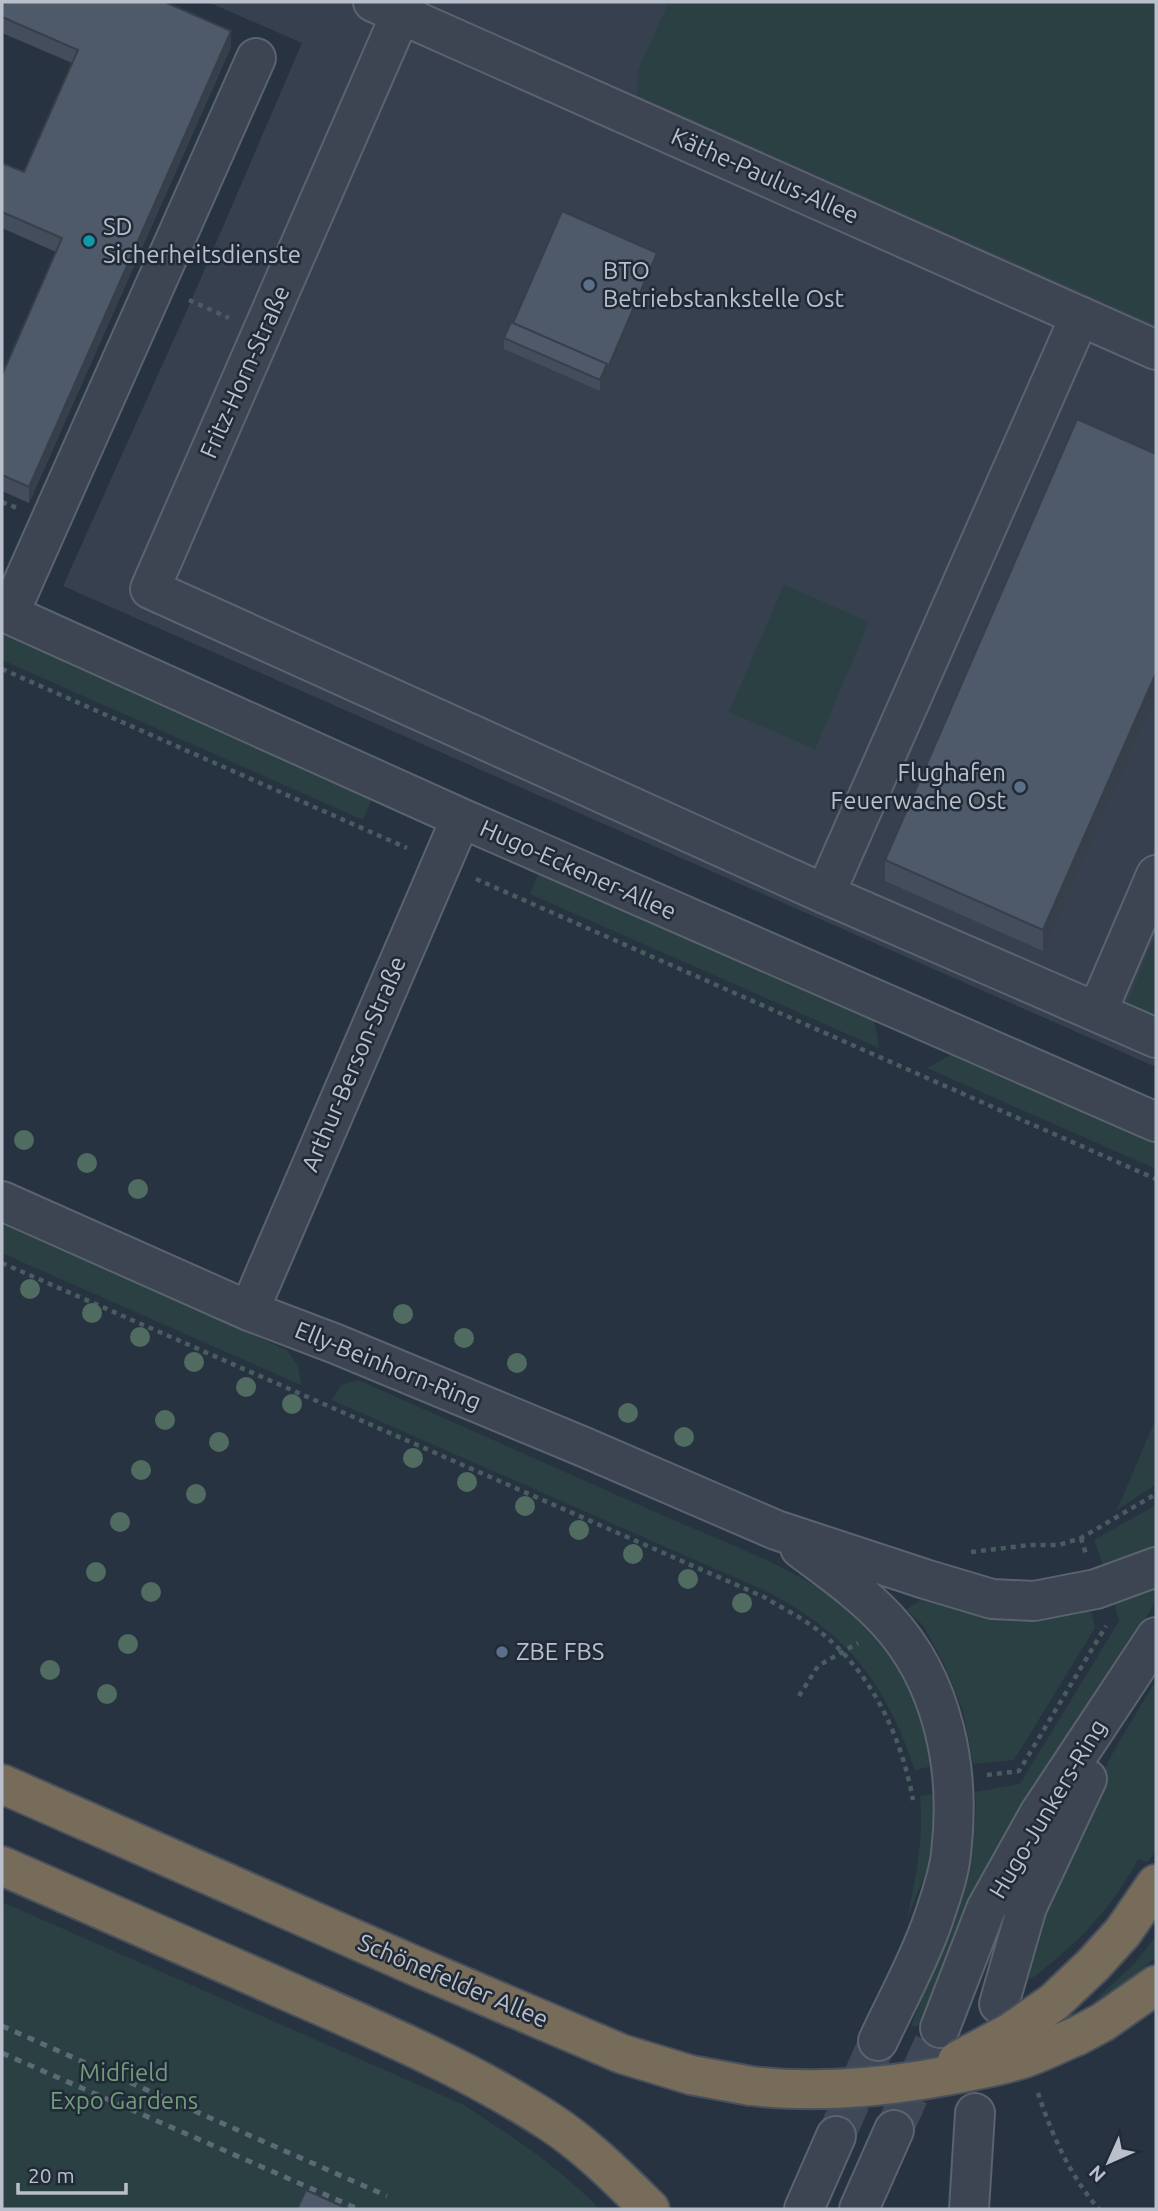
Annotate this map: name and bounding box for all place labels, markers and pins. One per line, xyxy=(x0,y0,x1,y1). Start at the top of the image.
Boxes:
place label: SD Sicherheitsdienste xyxy=(103,213,301,268)
marker: SD Sicherheitsdienste xyxy=(81,233,97,249)
place label: BTO Betriebstankstelle Ost xyxy=(603,257,845,312)
marker: BTO Betriebstankstelle Ost xyxy=(581,277,597,293)
place label: Flughafen Feuerwache Ost xyxy=(831,759,1007,814)
marker: Flughafen Feuerwache Ost xyxy=(1012,779,1028,795)
place label: ZBE FBS xyxy=(516,1638,604,1665)
marker: ZBE FBS xyxy=(494,1644,510,1660)

